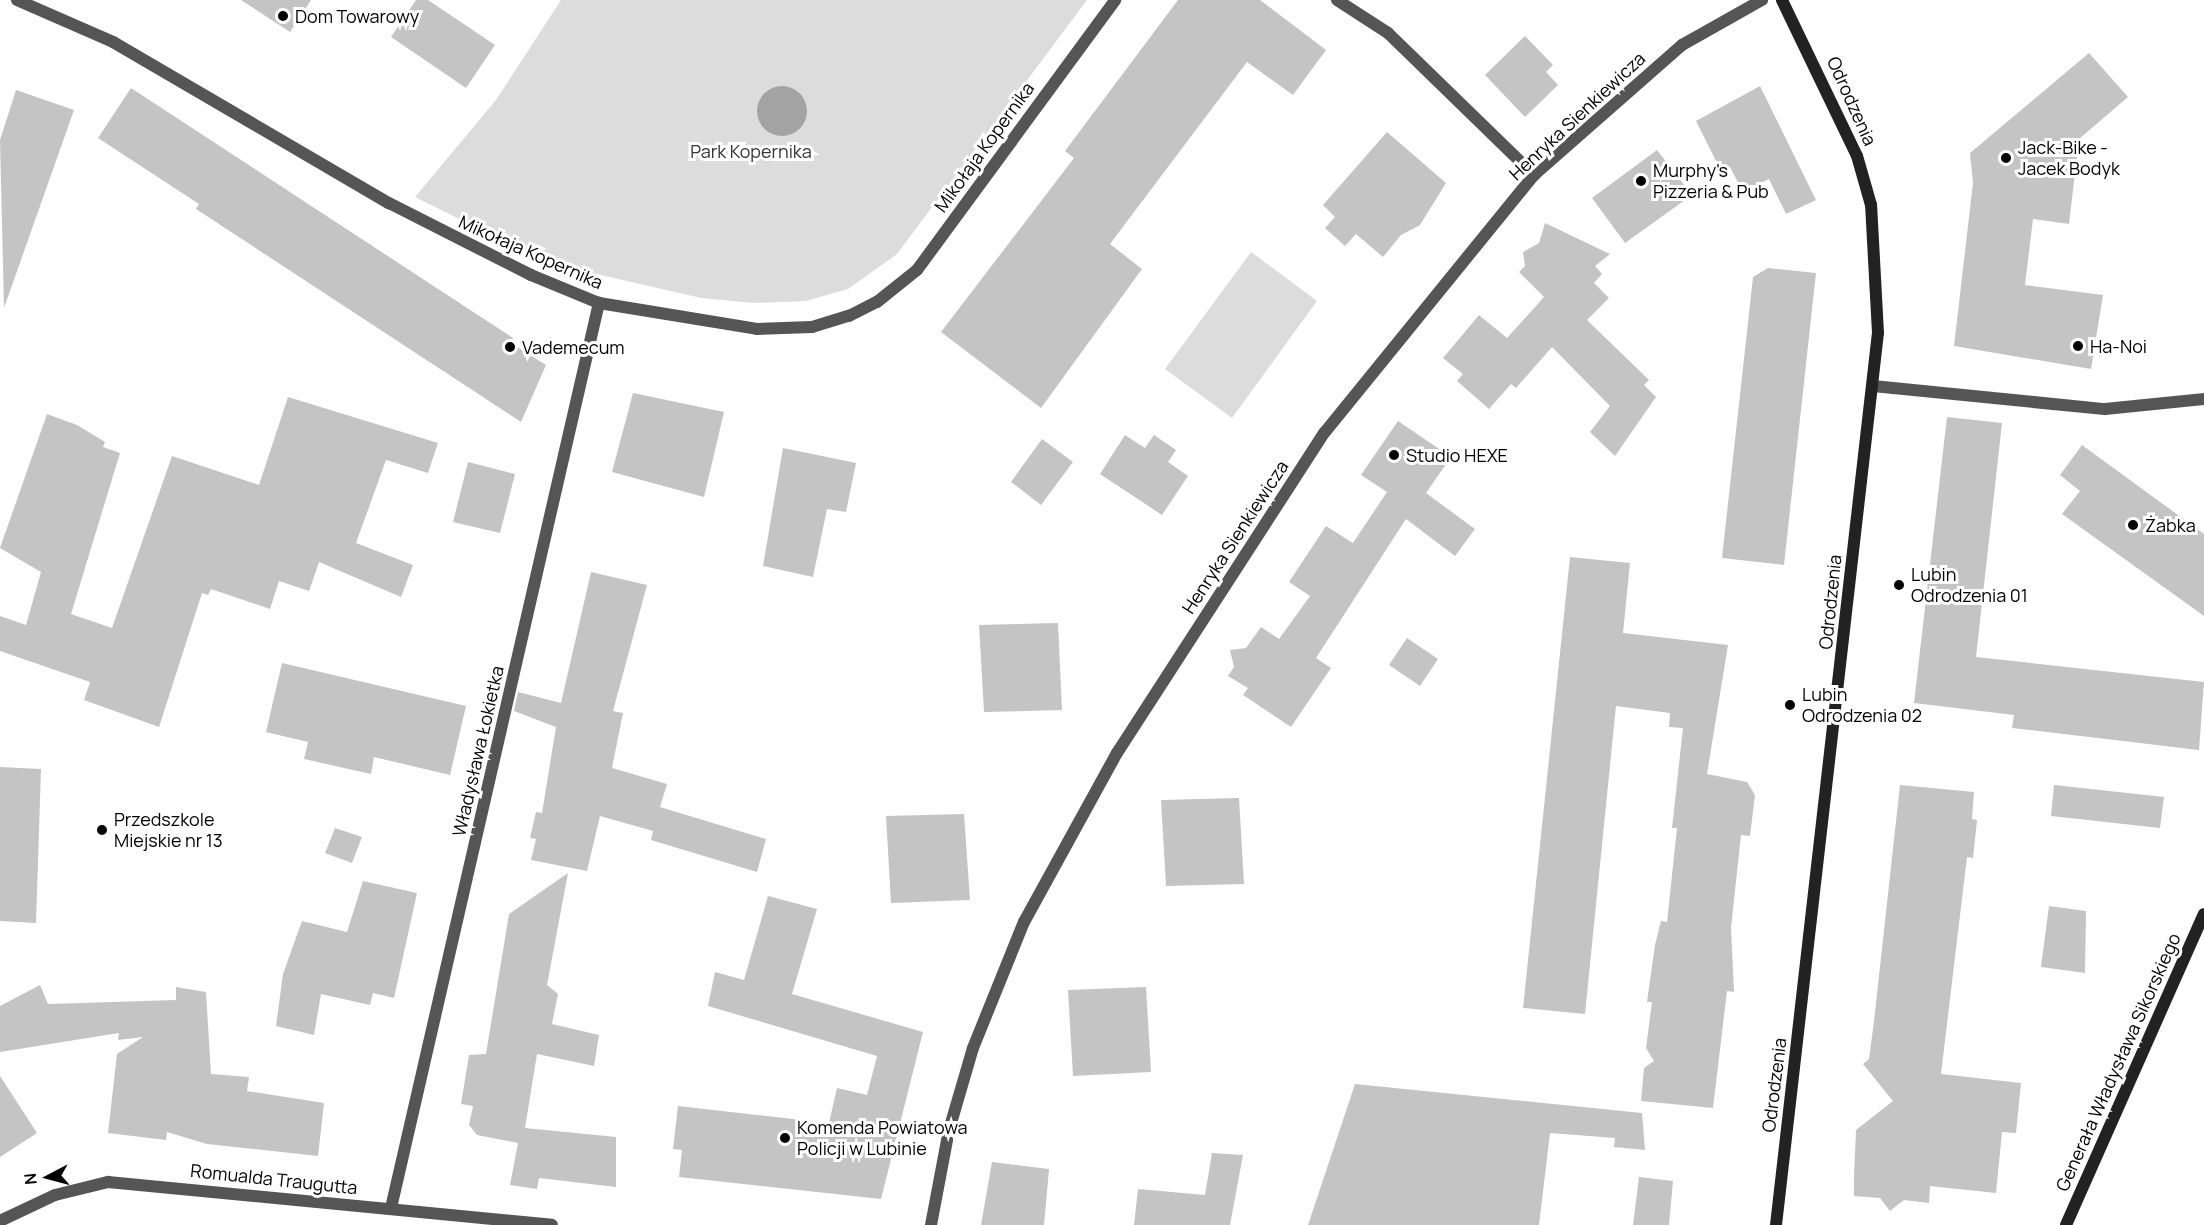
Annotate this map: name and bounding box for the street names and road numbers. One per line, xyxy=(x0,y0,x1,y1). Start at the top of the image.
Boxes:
street label: Henryka Sienkiewicza xyxy=(1504,47,1650,185)
street label: Odrodzenia xyxy=(1823,53,1881,149)
street label: Mikołaja Kopernika xyxy=(930,78,1038,216)
street label: Mikołaja Kopernika xyxy=(456,211,606,293)
street label: Henryka Sienkiewicza xyxy=(1177,456,1293,618)
street label: Odrodzenia xyxy=(1814,553,1846,651)
street label: Władysława Łokietka xyxy=(448,664,508,838)
street label: Generała Władysława Sikorskiego xyxy=(2051,930,2185,1194)
street label: Odrodzenia xyxy=(1757,1036,1791,1134)
street label: Romualda Traugutta xyxy=(189,1159,359,1199)

